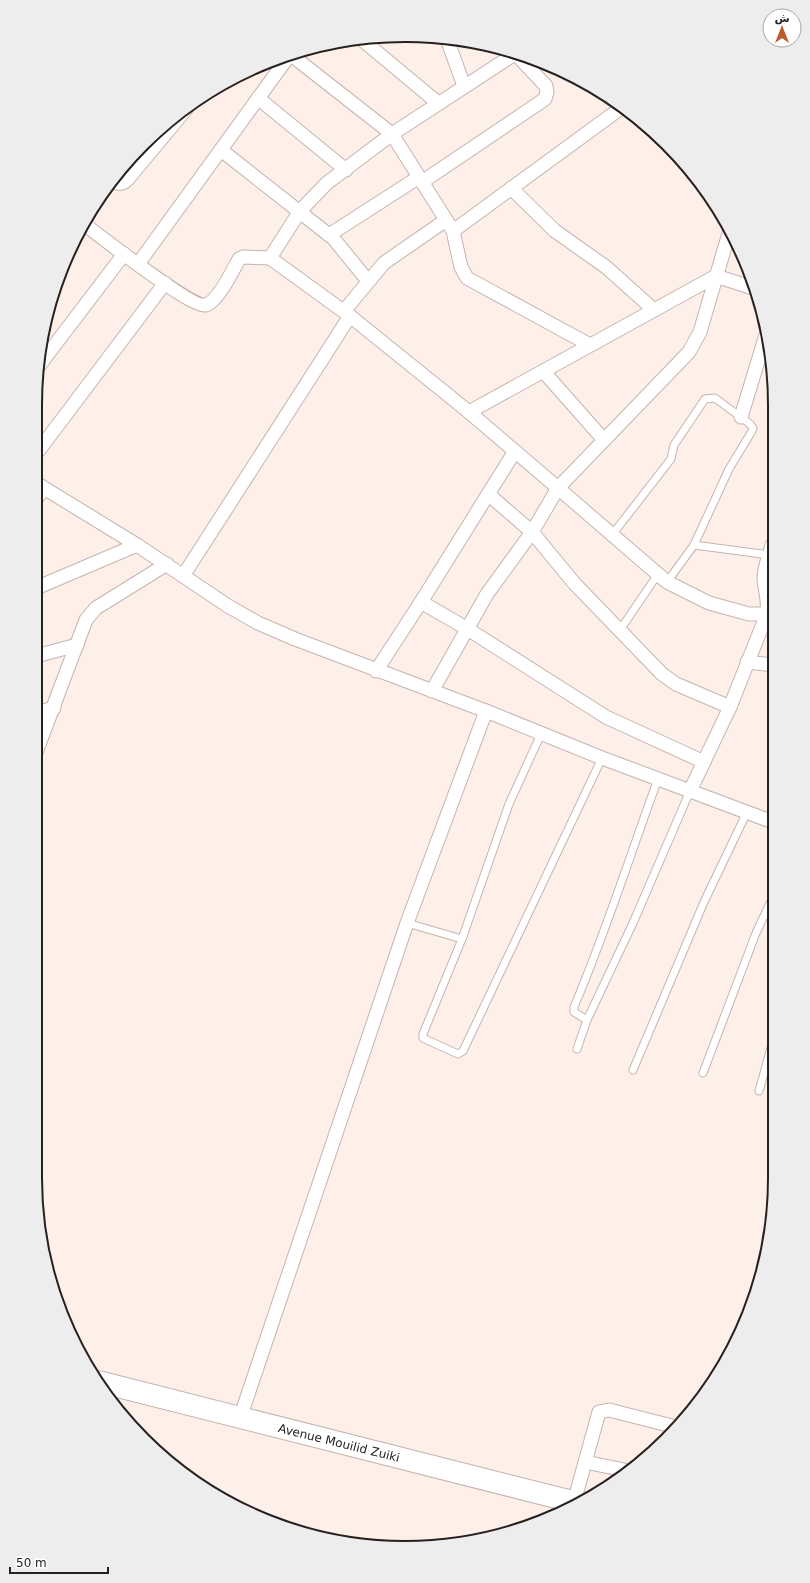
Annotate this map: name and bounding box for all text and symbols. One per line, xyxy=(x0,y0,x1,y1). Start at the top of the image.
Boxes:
north arrow xyxy=(762,8,802,48)
text: ش xyxy=(774,12,790,25)
street label: Avenue Mouilid Zuiki xyxy=(277,1421,401,1465)
scale bar xyxy=(10,1549,108,1575)
text: 50 m xyxy=(16,1556,47,1570)

